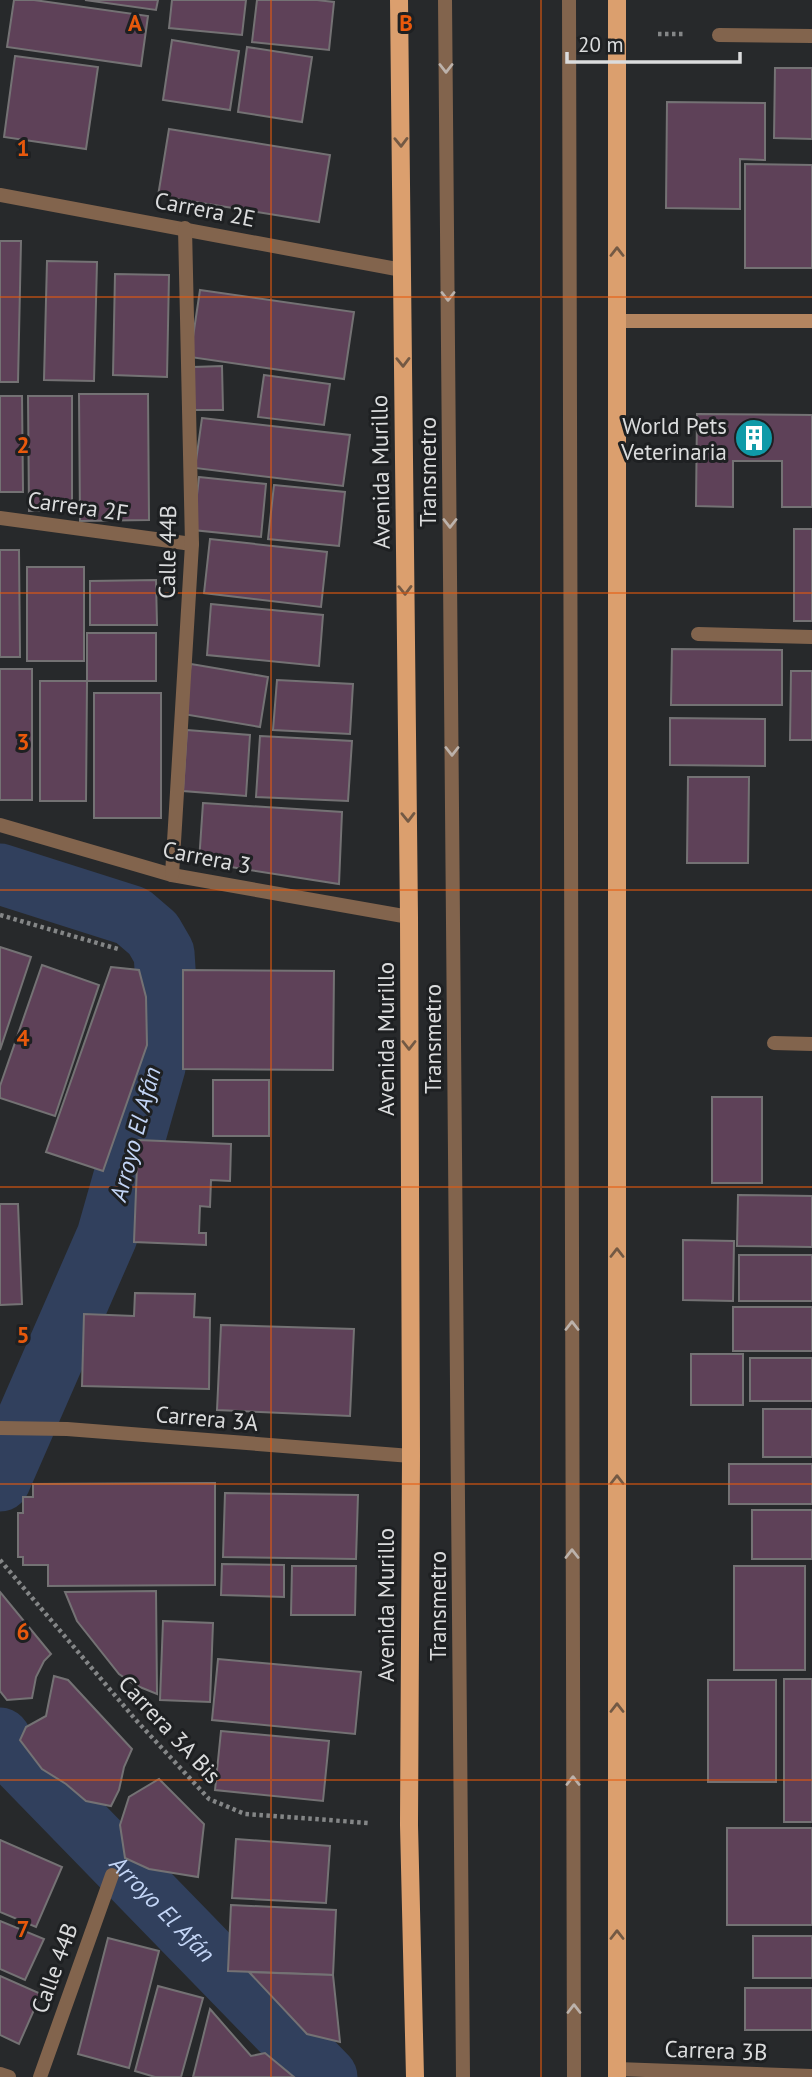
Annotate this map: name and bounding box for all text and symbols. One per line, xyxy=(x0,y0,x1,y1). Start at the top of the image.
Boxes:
text: A xyxy=(128,8,142,37)
text: B xyxy=(399,8,413,37)
scale bar xyxy=(567,21,740,65)
text: 20 m xyxy=(578,31,624,58)
one-way arrow xyxy=(438,63,454,74)
text: 1 xyxy=(16,133,30,162)
one-way arrow xyxy=(393,137,409,147)
street label: Carrera 2E xyxy=(152,185,258,233)
one-way arrow xyxy=(609,247,625,257)
one-way arrow xyxy=(440,291,456,301)
one-way arrow xyxy=(395,358,411,368)
street label: Avenida Murillo xyxy=(364,395,396,549)
place label: World Pets Veterinaria xyxy=(620,411,727,466)
street label: Transmetro xyxy=(413,417,442,527)
building icon: World Pets Veterinaria xyxy=(733,417,775,459)
text: 2 xyxy=(16,430,30,459)
street label: Carrera 2F xyxy=(26,485,130,527)
street label: Calle 44B xyxy=(152,505,182,599)
one-way arrow xyxy=(442,518,458,529)
one-way arrow xyxy=(397,585,413,596)
text: 3 xyxy=(16,727,30,756)
one-way arrow xyxy=(444,746,460,756)
one-way arrow xyxy=(400,813,416,823)
street label: Carrera 3 xyxy=(160,834,254,880)
street label: Avenida Murillo xyxy=(371,962,400,1116)
street label: Transmetro xyxy=(418,984,447,1094)
text: 4 xyxy=(16,1023,30,1052)
one-way arrow xyxy=(401,1040,417,1051)
water label: Arroyo El Afán xyxy=(102,1063,168,1205)
one-way arrow xyxy=(609,1247,625,1258)
text: 5 xyxy=(16,1320,30,1349)
one-way arrow xyxy=(564,1321,580,1331)
street label: Carrera 3A xyxy=(155,1399,260,1437)
one-way arrow xyxy=(609,1475,625,1485)
street label: Avenida Murillo xyxy=(371,1528,400,1682)
one-way arrow xyxy=(564,1548,580,1559)
street label: Transmetro xyxy=(423,1551,452,1661)
text: 6 xyxy=(16,1617,30,1646)
street label: Carrera 3A Bis xyxy=(113,1669,227,1789)
one-way arrow xyxy=(609,1702,625,1713)
one-way arrow xyxy=(565,1776,581,1786)
water label: Arroyo El Afán xyxy=(103,1847,222,1969)
text: 7 xyxy=(16,1914,30,1943)
street label: Calle 44B xyxy=(24,1919,84,2017)
one-way arrow xyxy=(609,1930,625,1940)
one-way arrow xyxy=(566,2003,582,2014)
street label: Carrera 3B xyxy=(664,2034,768,2066)

